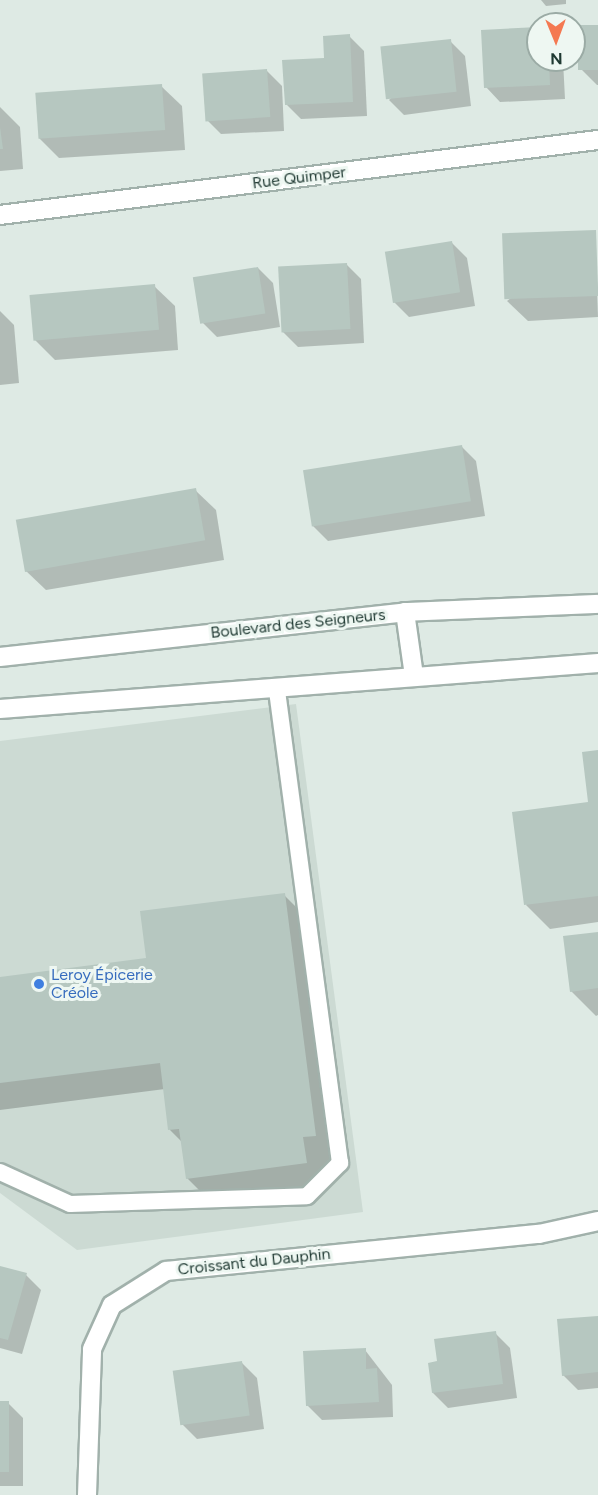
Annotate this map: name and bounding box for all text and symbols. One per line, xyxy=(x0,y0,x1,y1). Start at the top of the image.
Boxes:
north arrow xyxy=(526,12,586,72)
text: N xyxy=(550,49,563,68)
street label: Rue Quimper xyxy=(251,163,347,193)
street label: Boulevard des Seigneurs xyxy=(210,605,386,643)
place label: Leroy Épicerie Créole xyxy=(51,965,153,1003)
marker: Leroy Épicerie Créole xyxy=(32,977,46,991)
street label: Croissant du Dauphin xyxy=(177,1244,331,1280)

